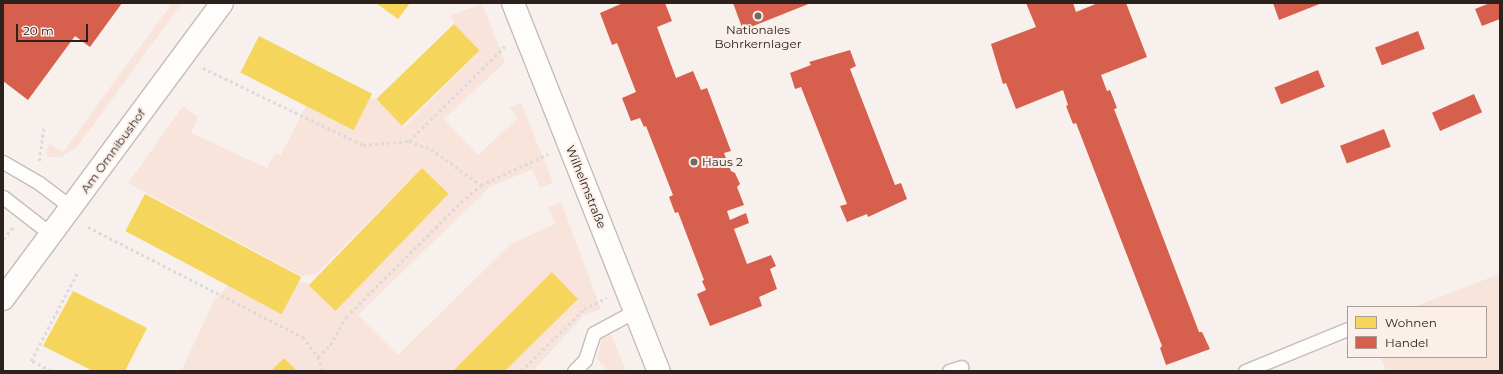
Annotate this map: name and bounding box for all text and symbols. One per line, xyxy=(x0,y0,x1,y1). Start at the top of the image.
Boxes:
marker: Nationales Bohrkernlager xyxy=(753,11,763,21)
scale bar xyxy=(18,16,90,42)
text: 20 m xyxy=(23,23,54,38)
place label: Nationales Bohrkernlager xyxy=(715,23,801,51)
street label: Am Omnibushof xyxy=(78,106,148,196)
street label: Wilhelmstraße xyxy=(563,143,609,231)
place label: Haus 2 xyxy=(702,155,743,169)
marker: Haus 2 xyxy=(689,157,699,167)
legend xyxy=(1347,306,1487,358)
text: Wohnen xyxy=(1385,315,1437,330)
text: Handel xyxy=(1385,335,1429,350)

